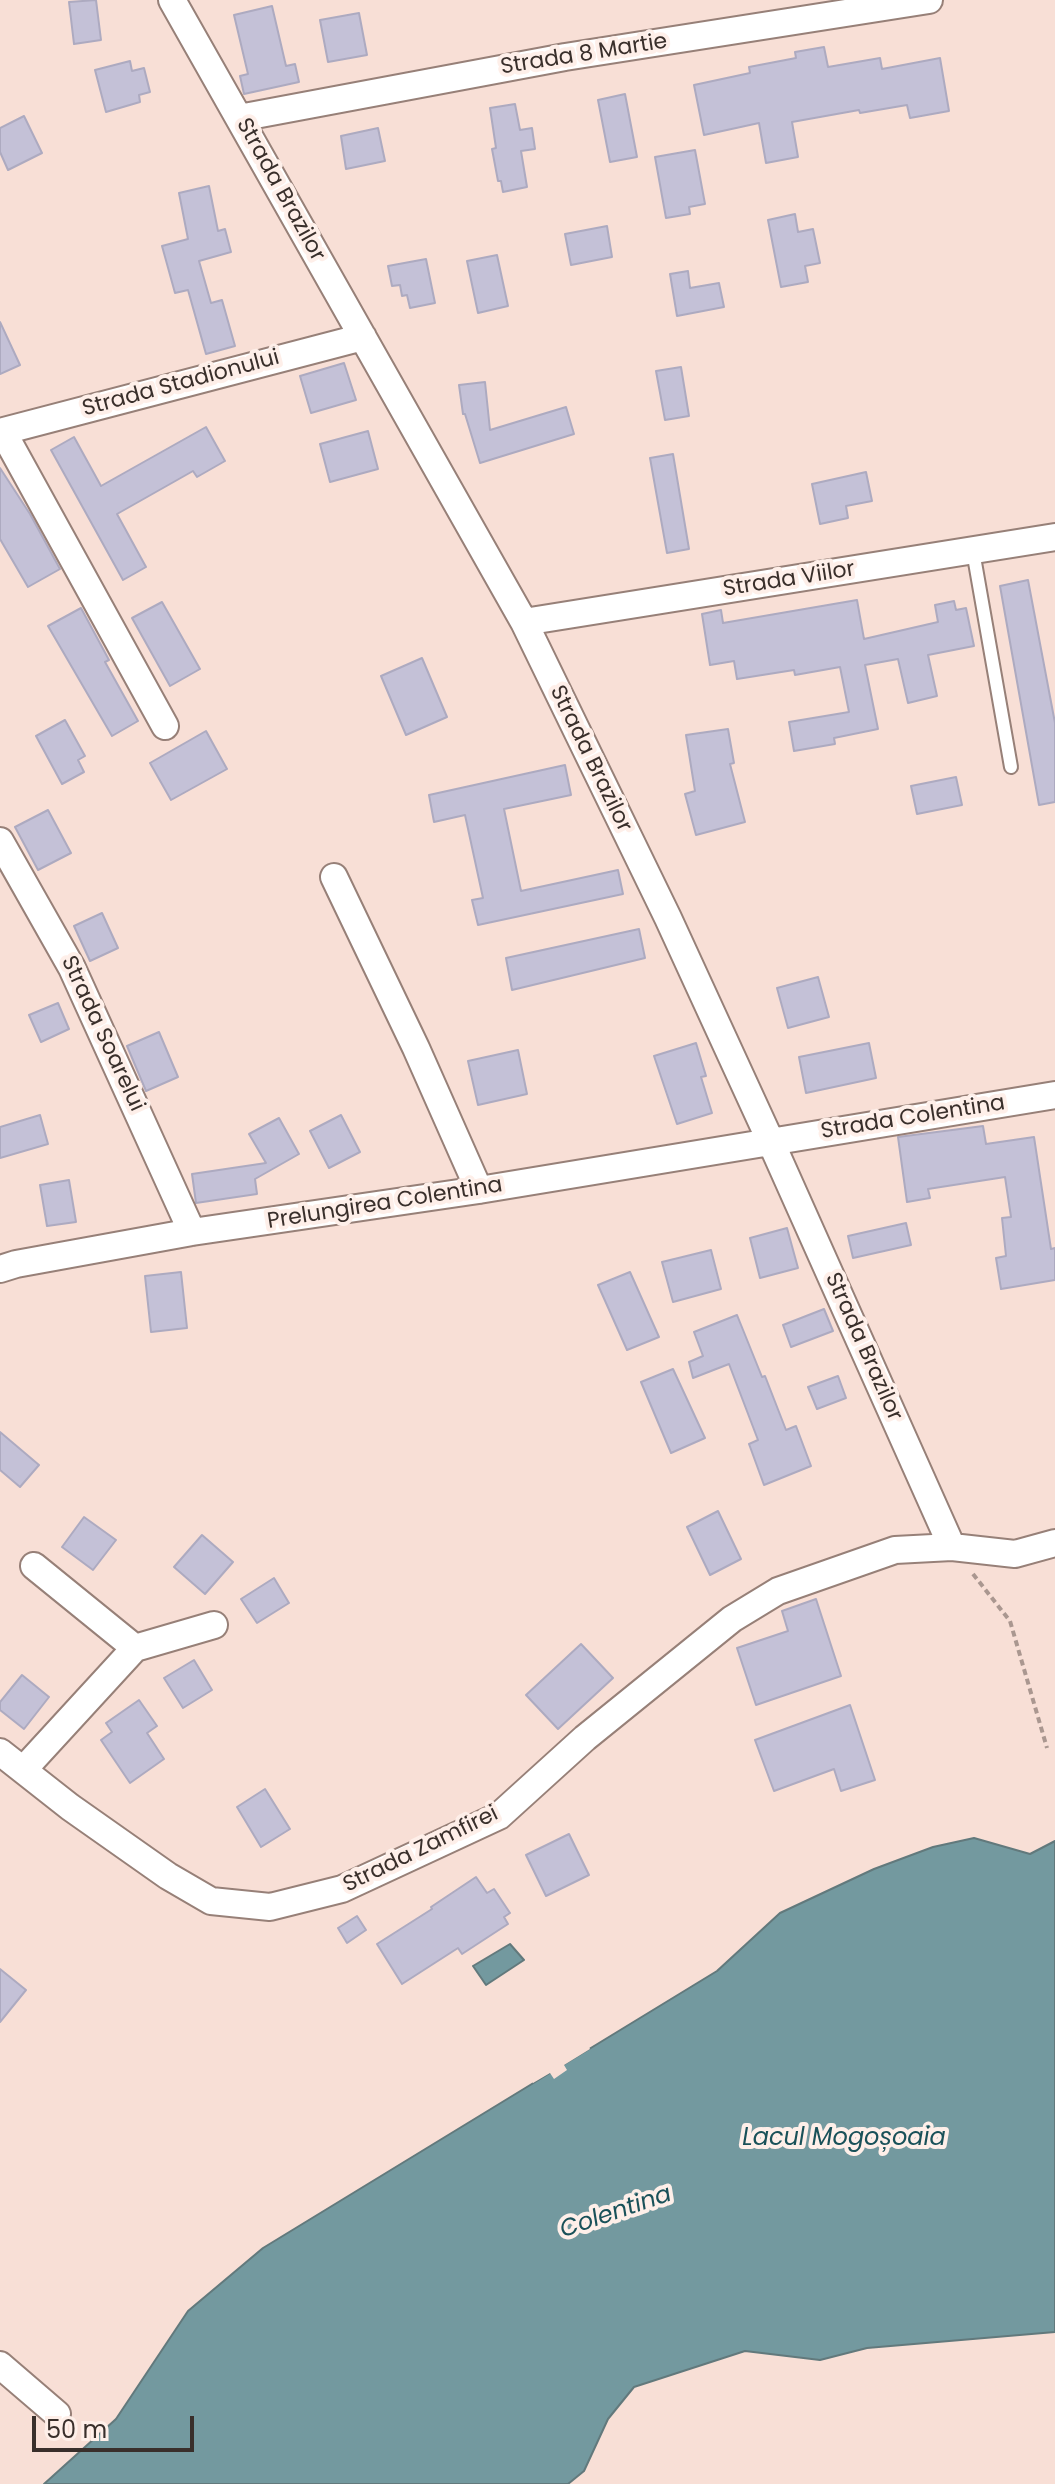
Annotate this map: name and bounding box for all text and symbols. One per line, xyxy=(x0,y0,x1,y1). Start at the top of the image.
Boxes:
street label: Strada 8 Martie xyxy=(499,29,669,81)
street label: Strada Brazilor xyxy=(230,114,330,266)
street label: Strada Stadionului xyxy=(80,345,282,423)
street label: Strada Viilor xyxy=(721,557,857,603)
street label: Strada Brazilor xyxy=(543,682,637,836)
street label: Strada Soarelui xyxy=(54,952,150,1116)
street label: Strada Colentina xyxy=(819,1090,1007,1146)
street label: Prelungirea Colentina xyxy=(266,1172,504,1236)
street label: Strada Brazilor xyxy=(819,1269,907,1425)
street label: Strada Zamfirei xyxy=(339,1801,503,1899)
water label: Lacul Mogoșoaia xyxy=(742,2125,946,2153)
water label: Colentina xyxy=(556,2180,676,2246)
scale bar xyxy=(36,2400,198,2450)
text: 50 m xyxy=(46,2413,107,2446)

